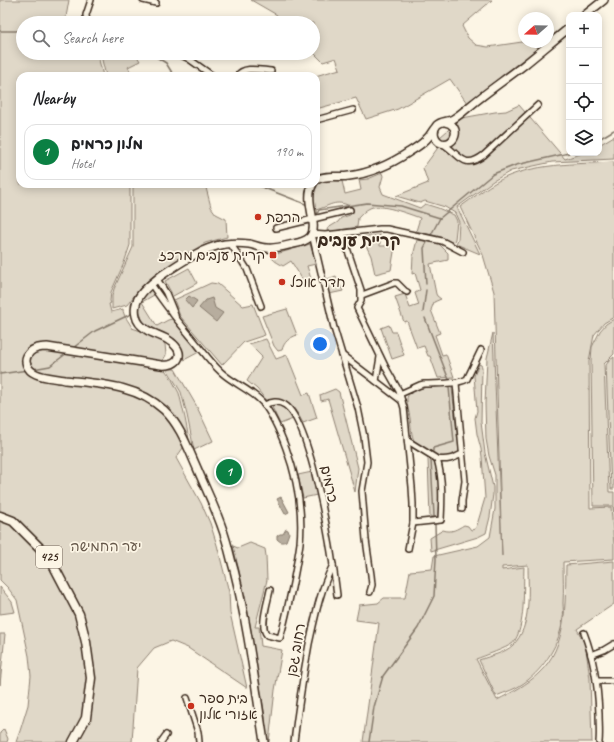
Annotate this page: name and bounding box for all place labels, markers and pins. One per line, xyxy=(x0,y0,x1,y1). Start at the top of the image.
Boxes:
place label: הרפת xyxy=(265,209,300,226)
marker: הרפת xyxy=(253,212,263,222)
place label: קריית ענבים מרכז xyxy=(159,247,265,264)
marker: קריית ענבים מרכז xyxy=(268,250,278,260)
place label: חדר אוכל xyxy=(290,274,346,291)
marker: חדר אוכל xyxy=(277,277,287,287)
pin: 1 xyxy=(216,457,242,487)
place label: בית ספר אזורי אלון xyxy=(199,690,257,723)
marker: בית ספר אזורי אלון xyxy=(186,701,196,711)

